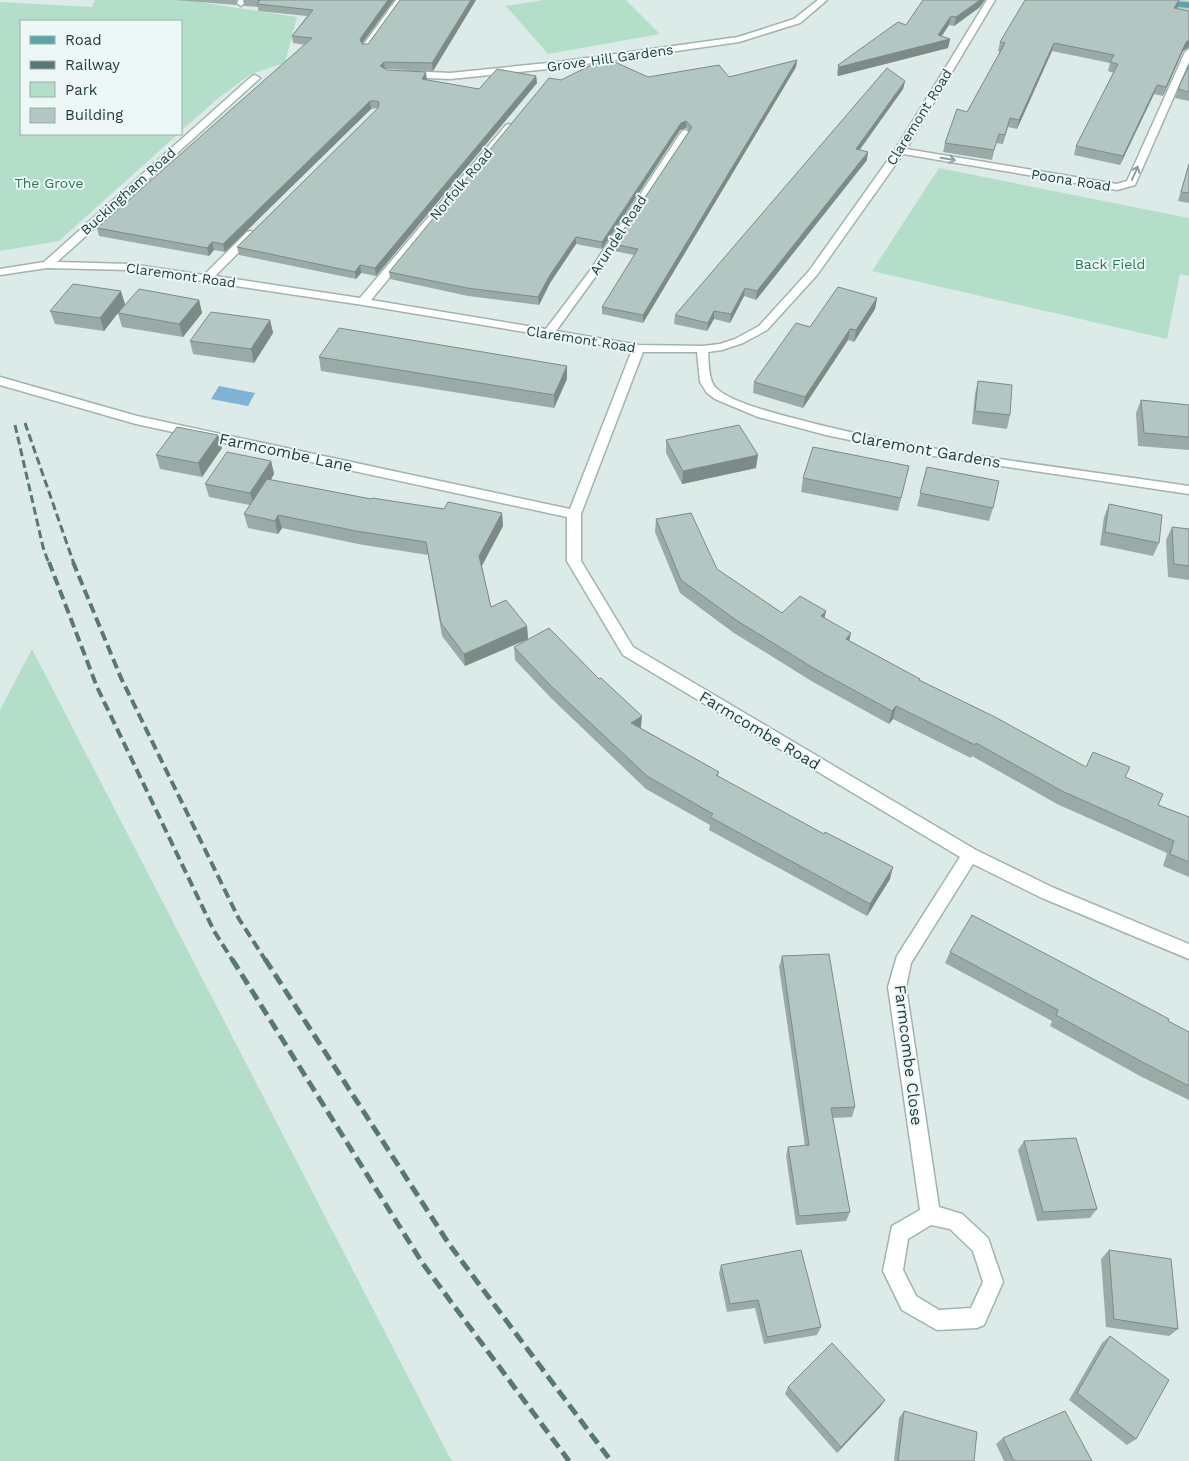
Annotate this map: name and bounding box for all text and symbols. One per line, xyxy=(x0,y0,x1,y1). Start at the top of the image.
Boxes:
legend xyxy=(20,20,182,135)
text: Road xyxy=(65,31,102,49)
street label: Grove Hill Gardens xyxy=(546,41,674,75)
text: Railway xyxy=(65,56,120,74)
street label: Claremont Road xyxy=(883,66,955,168)
text: Park xyxy=(65,81,98,99)
text: Building xyxy=(65,106,123,124)
street label: Buckingham Road xyxy=(77,144,179,238)
street label: Norfolk Road xyxy=(426,145,496,223)
one-way arrow xyxy=(939,155,955,165)
street label: Poona Road xyxy=(1030,166,1112,194)
one-way arrow xyxy=(1131,166,1141,181)
park label: The Grove xyxy=(14,175,84,191)
street label: Arundel Road xyxy=(586,192,650,278)
park label: Back Field xyxy=(1075,256,1145,272)
street label: Claremont Road xyxy=(125,259,237,291)
street label: Claremont Road xyxy=(525,322,637,356)
street label: Claremont Gardens xyxy=(850,427,1002,472)
street label: Farmcombe Lane xyxy=(217,429,354,476)
street label: Farmcombe Road xyxy=(696,687,824,774)
street label: Farmcombe Close xyxy=(890,984,927,1126)

